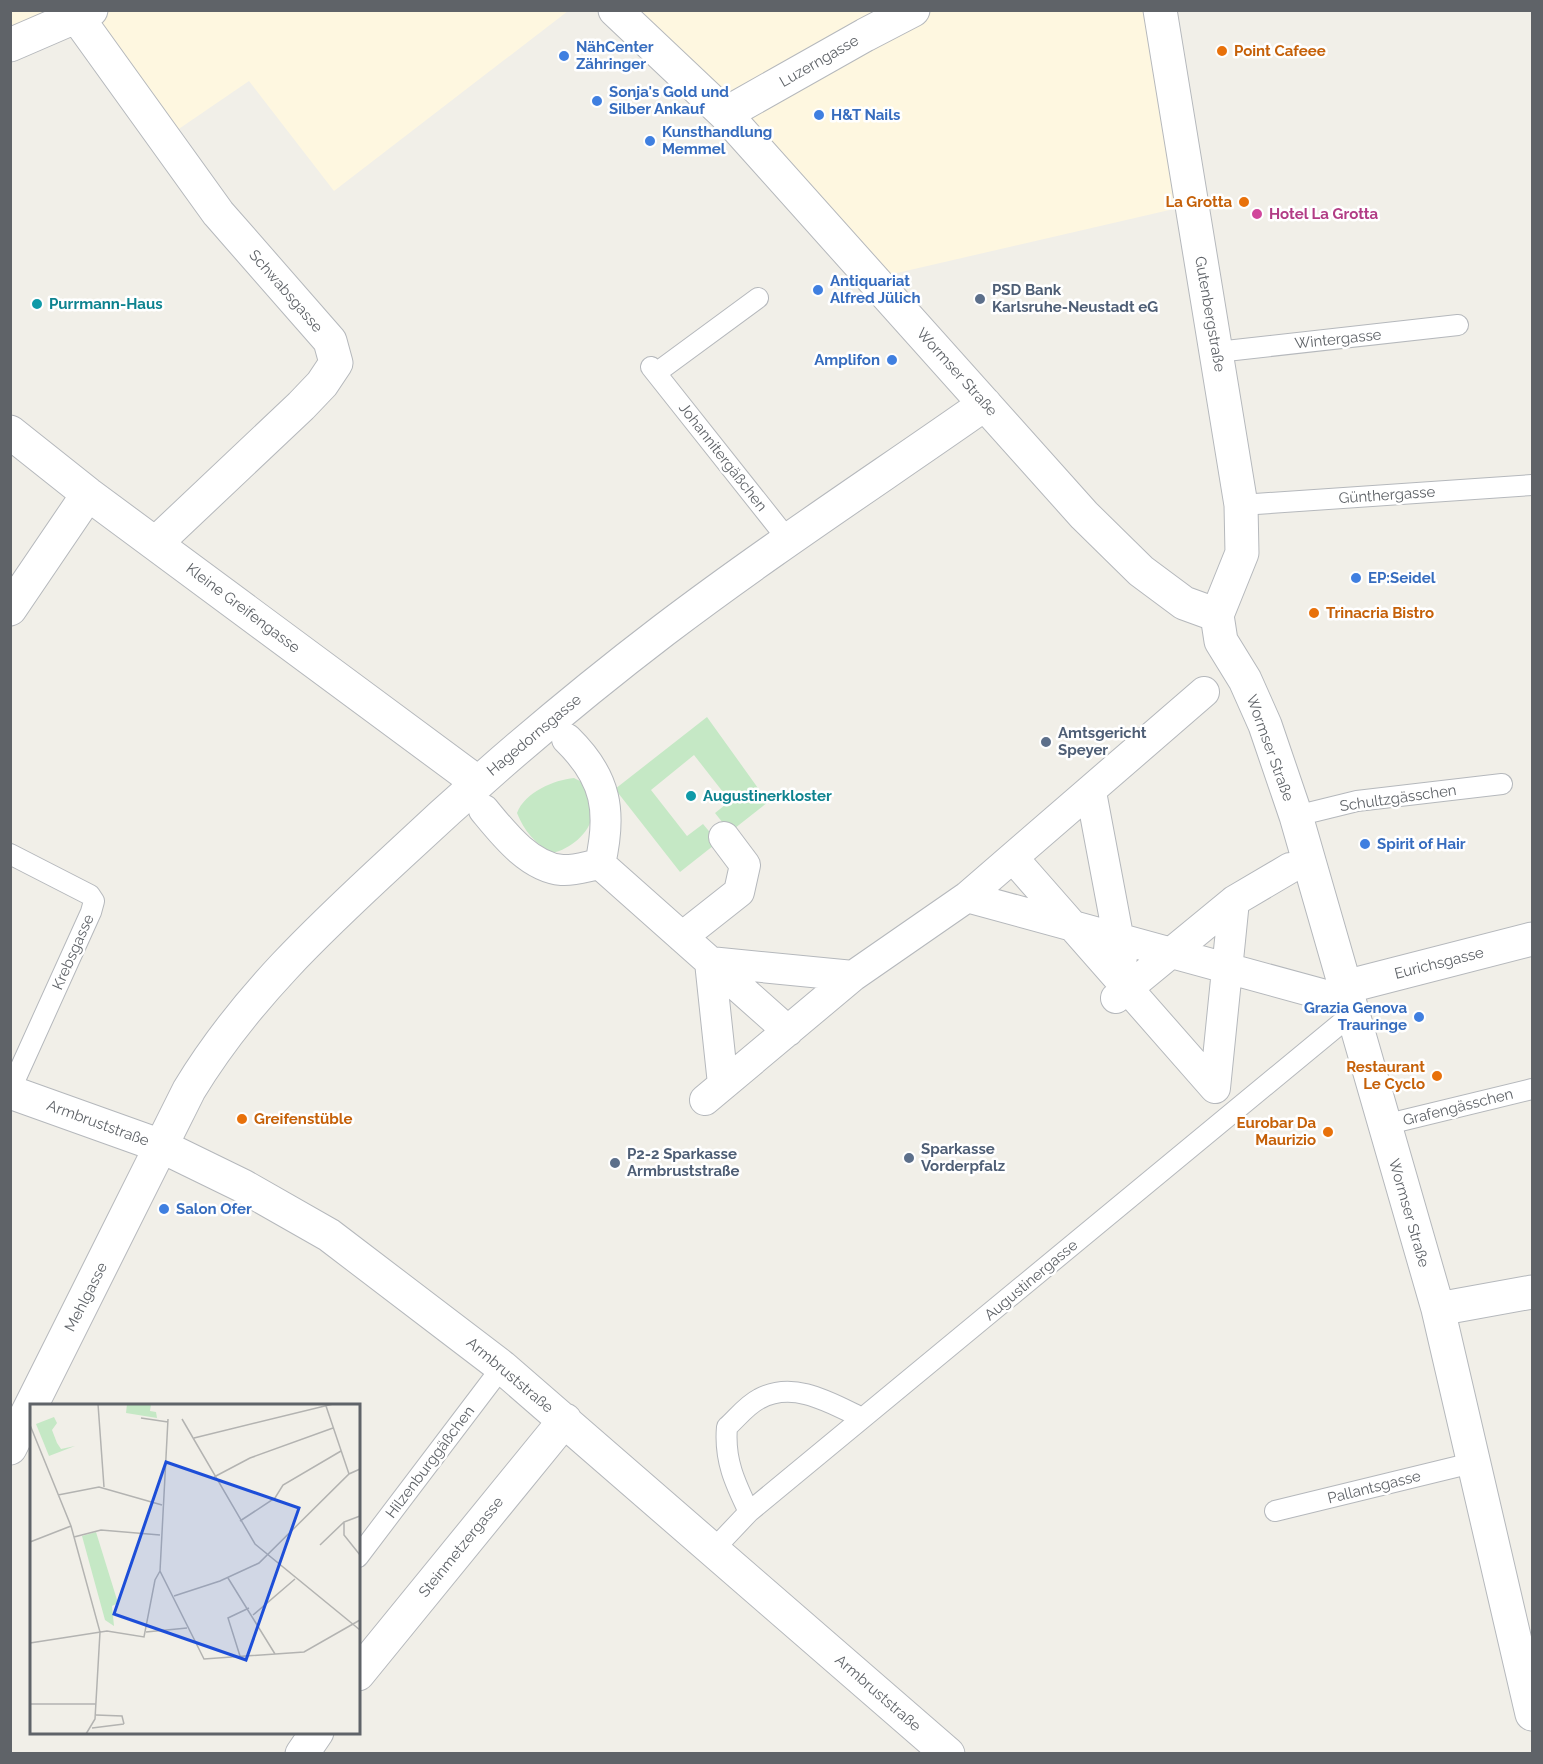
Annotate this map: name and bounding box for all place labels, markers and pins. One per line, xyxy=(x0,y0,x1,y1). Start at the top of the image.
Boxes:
place label: NähCenter Zähringer xyxy=(576,38,654,73)
place label: Point Cafeee xyxy=(1234,42,1326,60)
marker: Point Cafeee xyxy=(1215,44,1229,58)
marker: NähCenter Zähringer xyxy=(557,49,571,63)
place label: Sonja's Gold und Silber Ankauf xyxy=(609,83,729,118)
marker: Sonja's Gold und Silber Ankauf xyxy=(590,94,604,108)
place label: H&T Nails xyxy=(831,106,900,124)
marker: H&T Nails xyxy=(812,108,826,122)
place label: Kunsthandlung Memmel xyxy=(662,123,772,158)
marker: Kunsthandlung Memmel xyxy=(643,134,657,148)
place label: La Grotta xyxy=(1165,193,1232,211)
marker: La Grotta xyxy=(1237,195,1251,209)
place label: Hotel La Grotta xyxy=(1269,205,1379,223)
marker: Hotel La Grotta xyxy=(1250,207,1264,221)
place label: Antiquariat Alfred Jülich xyxy=(830,272,920,307)
place label: PSD Bank Karlsruhe-Neustadt eG xyxy=(992,281,1158,316)
marker: Antiquariat Alfred Jülich xyxy=(811,283,825,297)
marker: PSD Bank Karlsruhe-Neustadt eG xyxy=(973,292,987,306)
place label: Purrmann-Haus xyxy=(49,295,163,313)
marker: Purrmann-Haus xyxy=(30,297,44,311)
place label: Amplifon xyxy=(814,351,880,369)
marker: Amplifon xyxy=(885,353,899,367)
place label: EP:Seidel xyxy=(1368,569,1436,587)
marker: EP:Seidel xyxy=(1349,571,1363,585)
place label: Trinacria Bistro xyxy=(1326,604,1434,622)
marker: Trinacria Bistro xyxy=(1307,606,1321,620)
place label: Amtsgericht Speyer xyxy=(1058,724,1147,759)
marker: Amtsgericht Speyer xyxy=(1039,735,1053,749)
place label: Augustinerkloster xyxy=(703,787,832,805)
marker: Augustinerkloster xyxy=(684,789,698,803)
place label: Spirit of Hair xyxy=(1377,835,1466,853)
marker: Spirit of Hair xyxy=(1358,837,1372,851)
place label: Grazia Genova Trauringe xyxy=(1304,999,1407,1034)
marker: Grazia Genova Trauringe xyxy=(1412,1010,1426,1024)
place label: Restaurant Le Cyclo xyxy=(1346,1058,1425,1093)
marker: Restaurant Le Cyclo xyxy=(1430,1069,1444,1083)
place label: Greifenstüble xyxy=(254,1110,353,1128)
marker: Greifenstüble xyxy=(235,1112,249,1126)
place label: Eurobar Da Maurizio xyxy=(1237,1114,1316,1149)
marker: Eurobar Da Maurizio xyxy=(1321,1125,1335,1139)
place label: Sparkasse Vorderpfalz xyxy=(921,1140,1005,1175)
place label: P2-2 Sparkasse Armbruststraße xyxy=(627,1145,739,1180)
marker: Sparkasse Vorderpfalz xyxy=(902,1151,916,1165)
marker: P2-2 Sparkasse Armbruststraße xyxy=(608,1156,622,1170)
place label: Salon Ofer xyxy=(176,1200,252,1218)
marker: Salon Ofer xyxy=(157,1202,171,1216)

